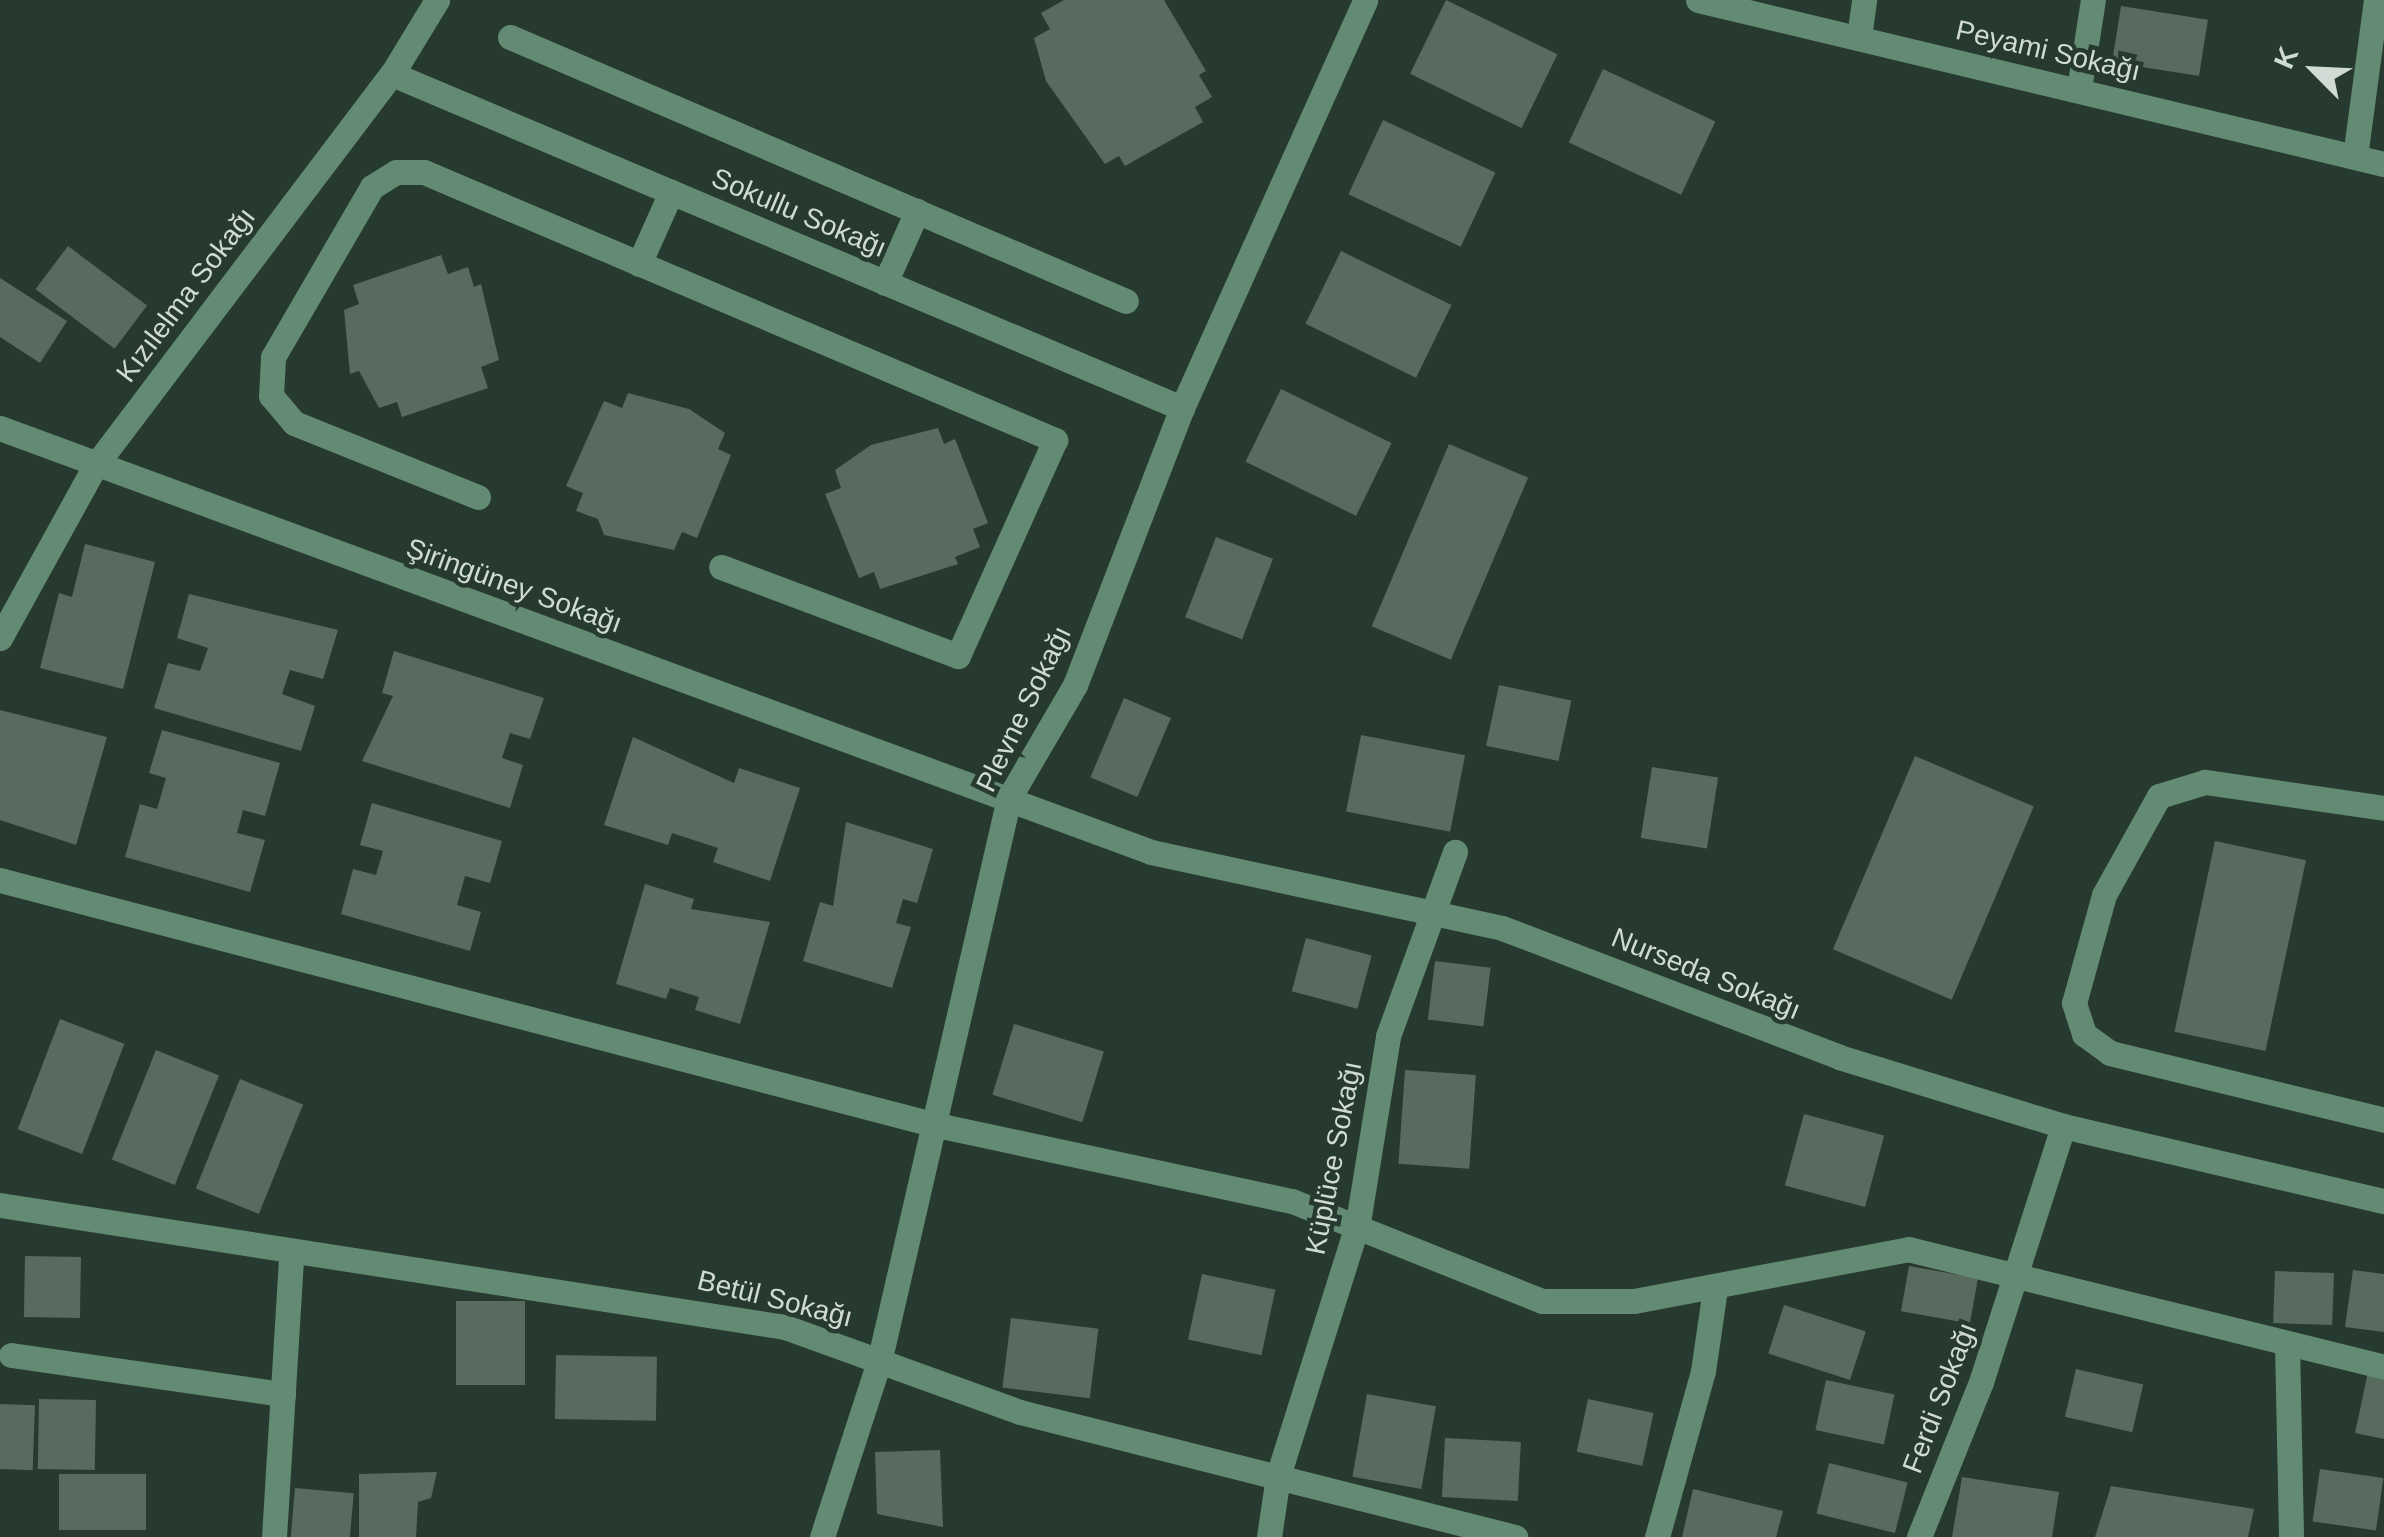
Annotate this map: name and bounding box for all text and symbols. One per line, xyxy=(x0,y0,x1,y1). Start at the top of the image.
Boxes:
street label: Peyami Sokağı xyxy=(1952,13,2144,89)
north arrow xyxy=(2264,20,2364,120)
text: K xyxy=(2268,42,2304,73)
street label: Sokullu Sokağı xyxy=(706,161,892,265)
street label: Kızılelma Sokağı xyxy=(109,201,263,389)
street label: Şiringüney Sokağı xyxy=(401,531,627,641)
street label: Plevne Sokağı xyxy=(969,620,1079,798)
street label: Nurseda Sokağı xyxy=(1607,921,1805,1027)
street label: Küplüce Sokağı xyxy=(1299,1059,1369,1257)
street label: Betül Sokağı xyxy=(694,1263,856,1335)
street label: Ferdi Sokağı xyxy=(1896,1318,1984,1478)

